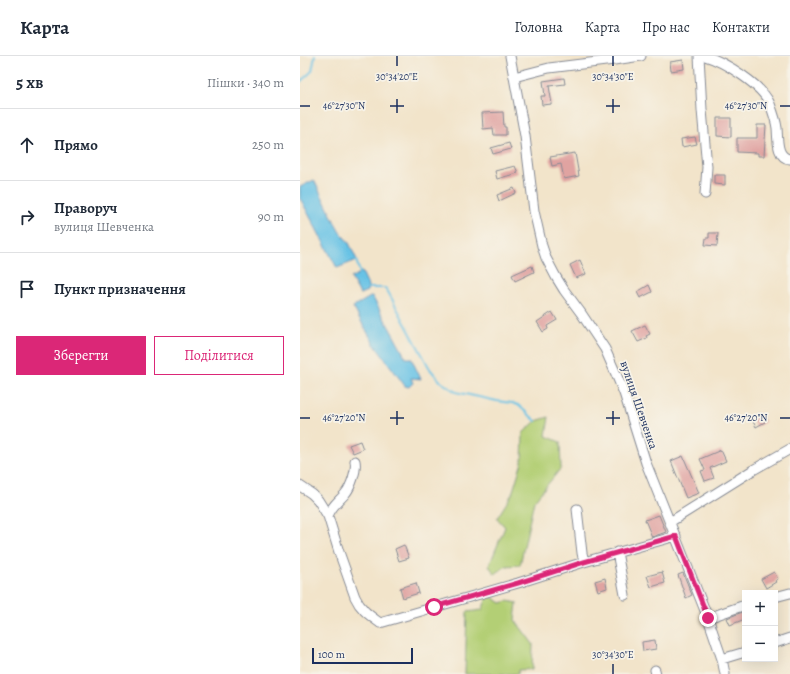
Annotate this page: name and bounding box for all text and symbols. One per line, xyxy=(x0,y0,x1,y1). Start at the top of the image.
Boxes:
text: Карта xyxy=(20,15,69,41)
text: Головна xyxy=(514,18,563,37)
text: Карта xyxy=(585,18,620,37)
text: Про нас xyxy=(642,18,690,37)
text: Контакти xyxy=(712,18,770,37)
text: 30°34'20"E xyxy=(376,70,418,83)
text: 30°34'30"E xyxy=(592,70,634,83)
text: 5 хв xyxy=(16,71,44,94)
text: Пішки · 340 m xyxy=(207,74,284,91)
text: 46°27'30"N xyxy=(323,99,365,112)
text: 46°27'30"N xyxy=(725,99,767,112)
icon: ahead xyxy=(16,134,38,156)
text: Прямо xyxy=(54,135,98,155)
text: 250 m xyxy=(252,136,284,153)
text: Праворуч xyxy=(54,198,117,218)
icon: right xyxy=(16,206,38,228)
text: 90 m xyxy=(258,208,284,225)
text: вулиця Шевченка xyxy=(54,218,154,235)
icon: arrive xyxy=(16,278,38,300)
text: Пункт призначення xyxy=(54,279,186,299)
button: Зберегти xyxy=(16,336,146,375)
button: Поділитися xyxy=(154,336,284,375)
street label: вулиця Шевченка xyxy=(616,359,662,452)
text: 46°27'20"N xyxy=(322,411,366,424)
text: 46°27'20"N xyxy=(724,411,768,424)
map controls xyxy=(742,590,778,662)
button: + xyxy=(742,590,778,626)
route start xyxy=(425,598,443,616)
route end xyxy=(699,609,717,627)
button: − xyxy=(742,626,778,662)
scale bar xyxy=(312,646,413,665)
text: 100 m xyxy=(318,647,345,662)
text: 30°34'30"E xyxy=(592,648,634,661)

